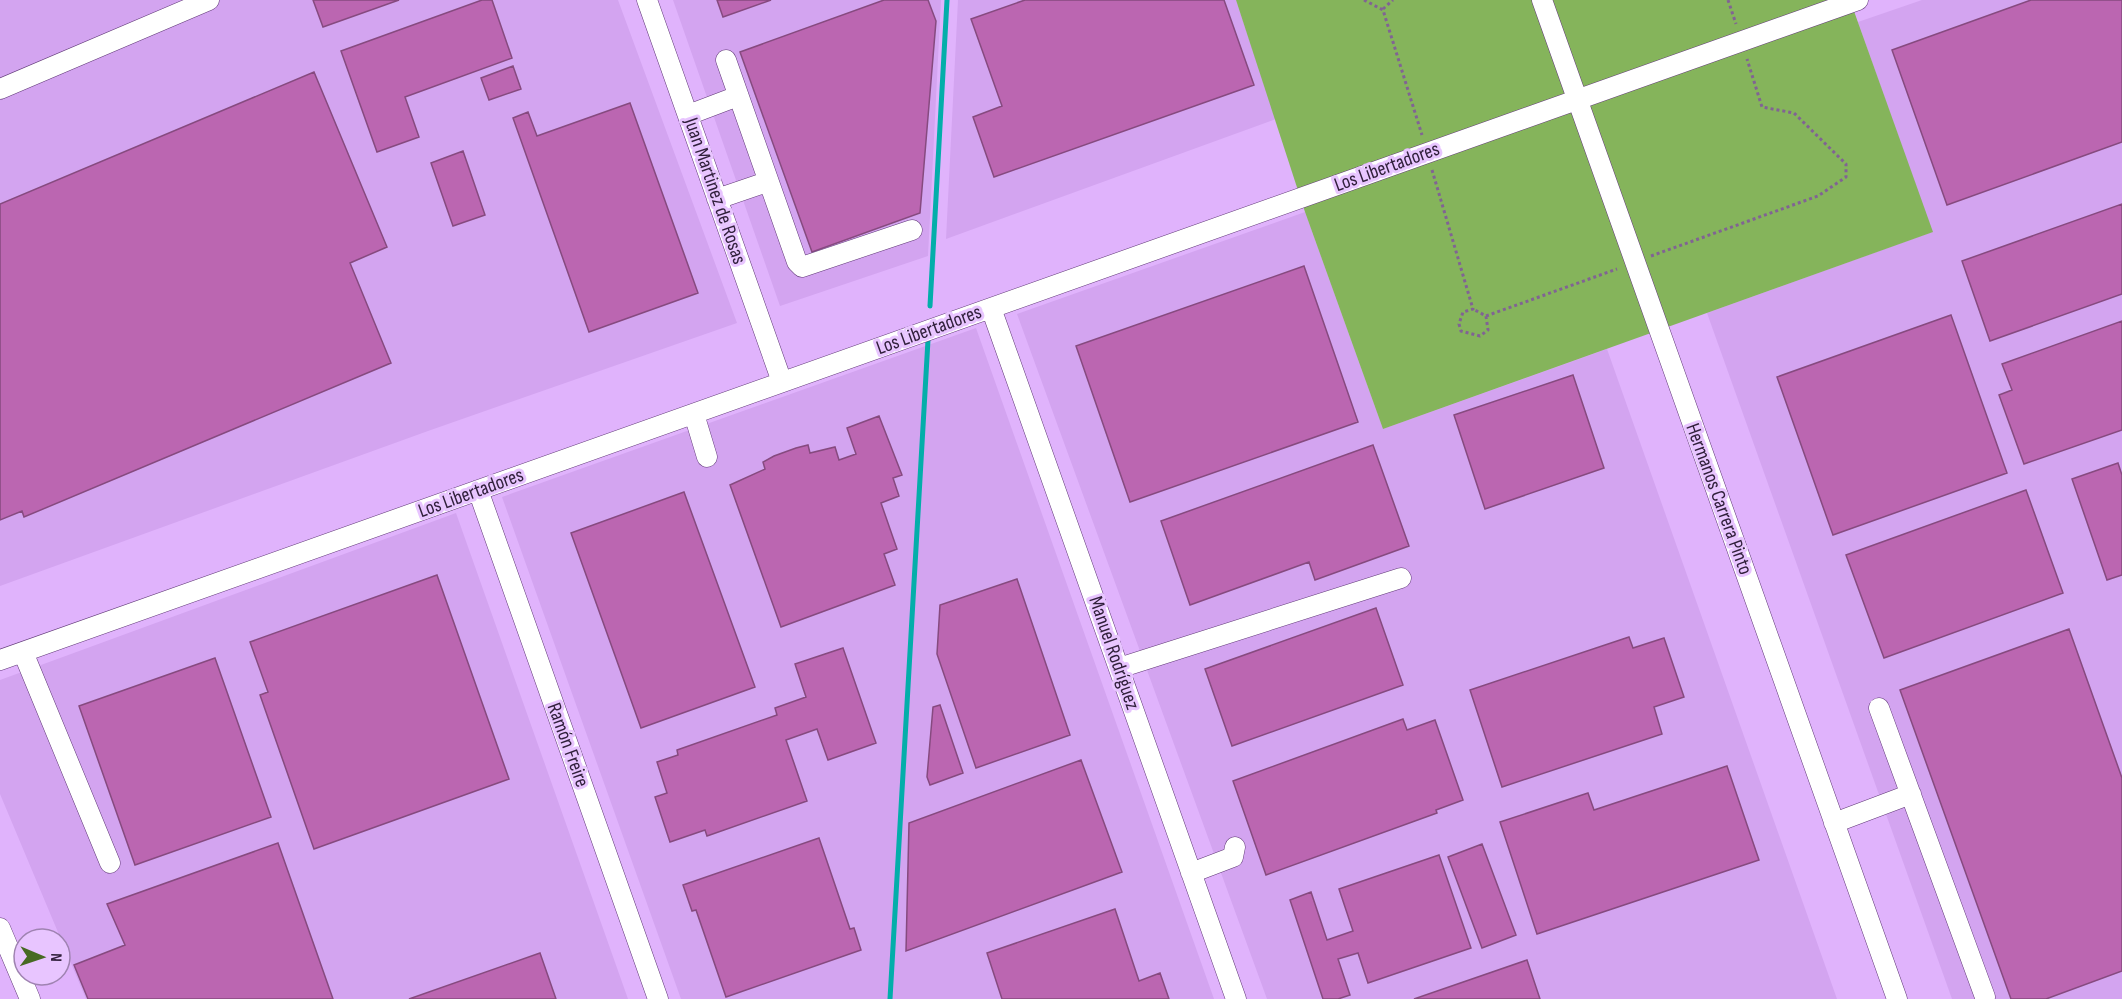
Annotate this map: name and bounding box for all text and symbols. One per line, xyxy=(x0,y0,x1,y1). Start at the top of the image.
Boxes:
street label: Juan Martinez de Rosas xyxy=(678,114,751,267)
street label: Los Libertadores xyxy=(1331,137,1443,197)
street label: Los Libertadores xyxy=(873,300,985,360)
street label: Hermanos Carrera Pinto xyxy=(1680,420,1758,578)
street label: Los Libertadores xyxy=(415,463,527,523)
street label: Manuel Rodríguez xyxy=(1083,593,1145,713)
street label: Ramón Freire xyxy=(542,700,594,790)
north arrow xyxy=(12,927,72,987)
text: N xyxy=(46,953,65,962)

